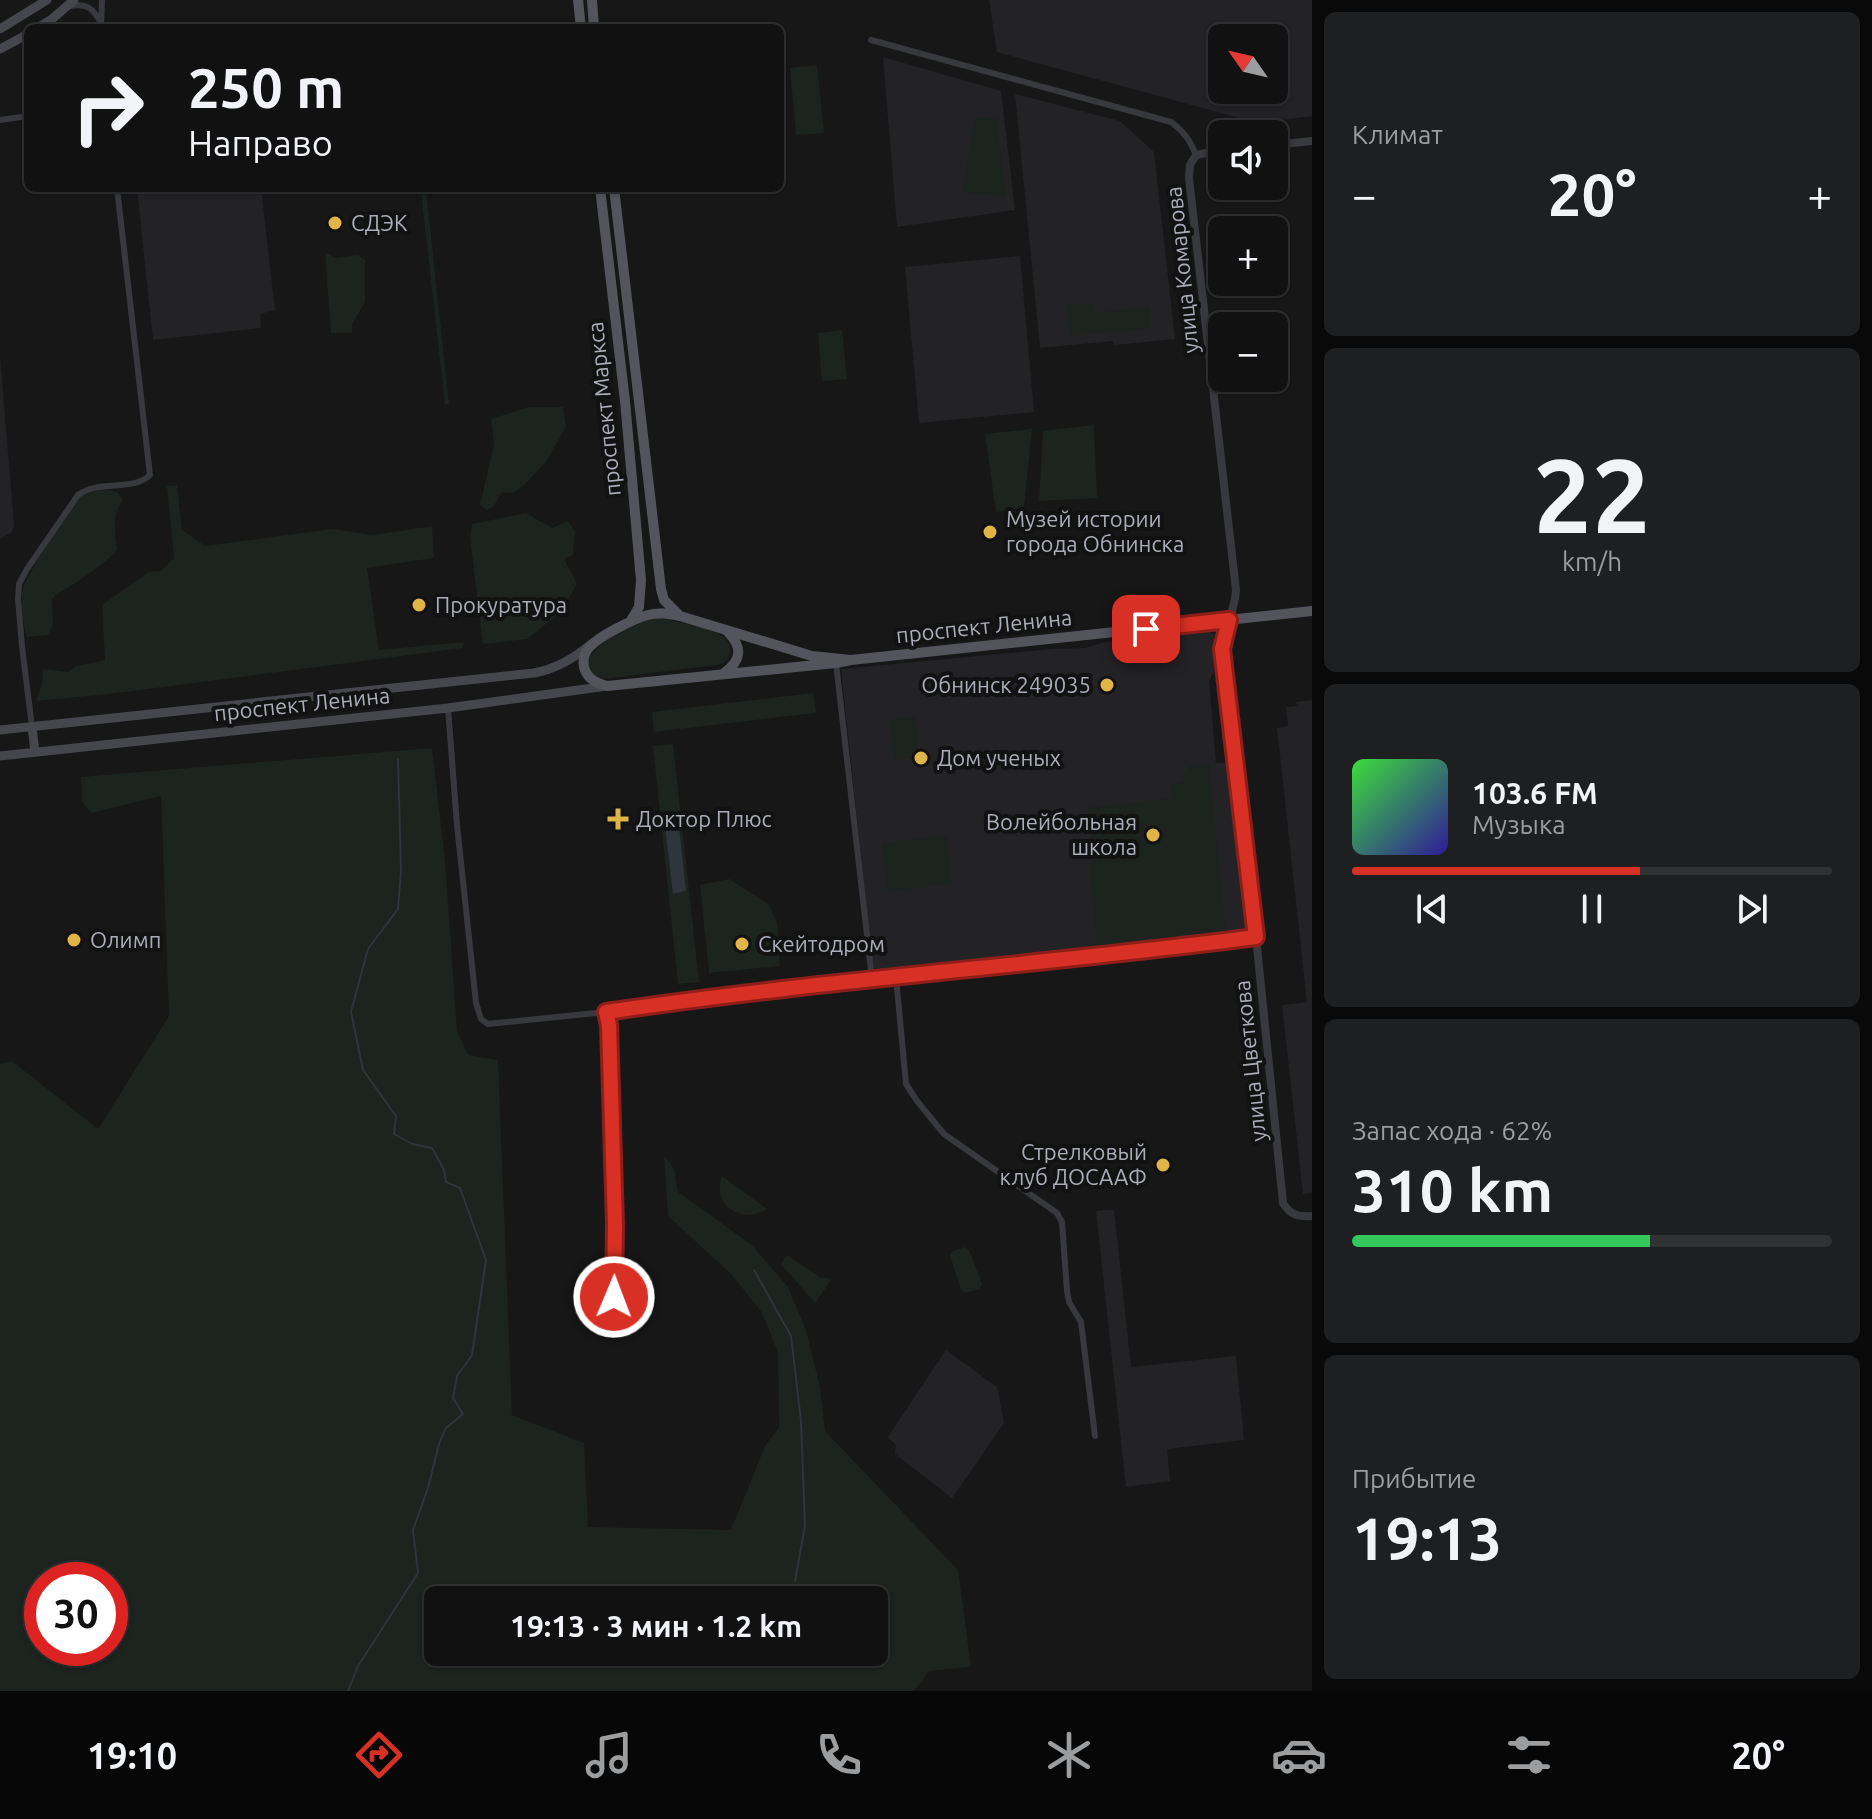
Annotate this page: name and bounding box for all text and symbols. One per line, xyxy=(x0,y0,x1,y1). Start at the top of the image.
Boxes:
north arrow xyxy=(1208,24,1288,104)
map controls xyxy=(1208,24,1288,392)
icon: right xyxy=(56,56,160,160)
text: 250 m xyxy=(188,56,344,119)
button: sound xyxy=(1208,120,1288,200)
text: Климат xyxy=(1352,120,1443,149)
text: Направо xyxy=(188,122,333,163)
text: 20° xyxy=(1548,160,1636,227)
text: − xyxy=(1352,170,1377,219)
text: + xyxy=(1807,170,1832,219)
street label: улица Комарова xyxy=(1160,185,1203,355)
place label: СДЭК xyxy=(351,210,408,235)
marker: СДЭК xyxy=(326,214,344,232)
button: + xyxy=(1208,216,1288,296)
button: − xyxy=(1208,312,1288,392)
street label: проспект Маркса xyxy=(582,321,625,498)
text: 22 xyxy=(1533,436,1651,553)
place label: Музей истории города Обнинска xyxy=(1006,506,1184,556)
marker: Музей истории города Обнинска xyxy=(981,523,999,541)
text: km/h xyxy=(1562,547,1622,576)
place label: Прокуратура xyxy=(435,592,567,617)
pin xyxy=(1112,595,1180,663)
marker: Прокуратура xyxy=(410,596,428,614)
street label: проспект Ленина xyxy=(895,604,1073,647)
icon: arrive xyxy=(1124,607,1168,651)
place label: Обнинск 249035 xyxy=(921,672,1091,697)
marker: Обнинск 249035 xyxy=(1098,676,1116,694)
street label: проспект Ленина xyxy=(213,682,391,725)
place label: Дом ученых xyxy=(937,745,1061,770)
marker: Дом ученых xyxy=(912,749,930,767)
text: 103.6 FM xyxy=(1472,776,1598,810)
place label: Доктор Плюс xyxy=(636,806,772,831)
marker: Доктор Плюс xyxy=(607,808,629,830)
place label: Волейбольная школа xyxy=(986,809,1137,859)
text: Музыка xyxy=(1472,810,1566,839)
marker: Волейбольная школа xyxy=(1144,826,1162,844)
icon: previous xyxy=(1410,887,1454,931)
icon: pause xyxy=(1570,887,1614,931)
icon: next xyxy=(1730,887,1774,931)
place label: Олимп xyxy=(90,927,161,952)
marker: Олимп xyxy=(65,931,83,949)
place label: Скейтодром xyxy=(758,931,885,956)
marker: Скейтодром xyxy=(733,935,751,953)
street label: улица Цветкова xyxy=(1229,979,1270,1143)
text: Запас хода · 62% xyxy=(1352,1116,1552,1145)
place label: Стрелковый клуб ДОСААФ xyxy=(1000,1139,1147,1189)
marker: Стрелковый клуб ДОСААФ xyxy=(1154,1156,1172,1174)
text: 310 km xyxy=(1352,1156,1553,1223)
position arrow xyxy=(572,1255,656,1339)
text: Прибытие xyxy=(1352,1464,1476,1493)
text: 19:13 xyxy=(1352,1504,1502,1571)
speed limit sign: 30 xyxy=(24,1562,128,1666)
text: 19:13 · 3 мин · 1.2 km xyxy=(510,1609,802,1643)
icon: directions xyxy=(351,1727,407,1783)
icon: music xyxy=(581,1727,637,1783)
icon: phone xyxy=(811,1727,867,1783)
icon: climate xyxy=(1041,1727,1097,1783)
icon: car xyxy=(1271,1727,1327,1783)
icon: filters xyxy=(1501,1727,1557,1783)
text: 19:10 xyxy=(87,1735,177,1776)
text: 20° xyxy=(1732,1735,1785,1776)

